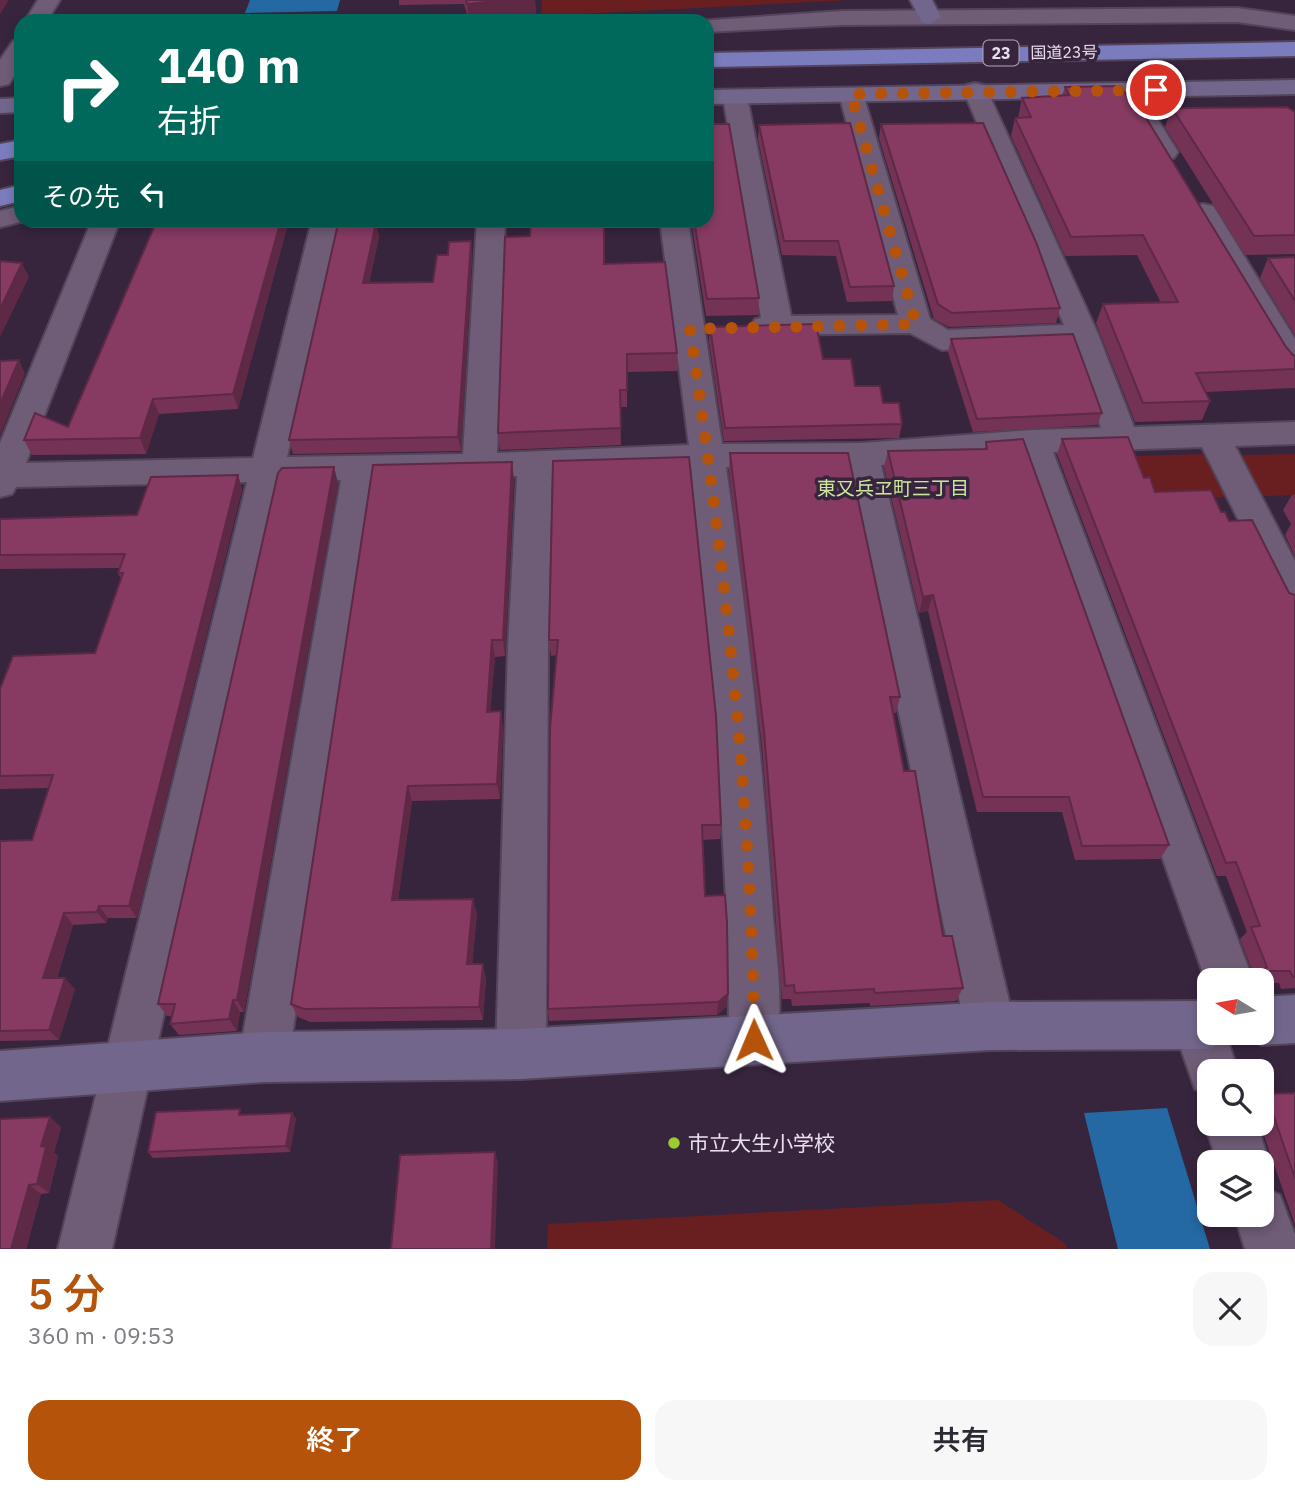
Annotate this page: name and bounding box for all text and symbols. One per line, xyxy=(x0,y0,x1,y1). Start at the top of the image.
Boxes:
text: 140 m xyxy=(157,33,301,96)
road number: 23 xyxy=(984,40,1018,66)
street label: 国道23号 xyxy=(1030,41,1098,63)
icon: right xyxy=(42,42,133,133)
pin xyxy=(1126,60,1186,120)
icon: arrive xyxy=(1137,71,1175,109)
text: 右折 xyxy=(157,99,221,141)
icon: left xyxy=(134,175,172,213)
text: その先 xyxy=(42,179,120,213)
district label: 東又兵ヱ町三丁目 xyxy=(817,476,969,500)
north arrow xyxy=(1197,968,1274,1045)
map controls xyxy=(1197,968,1274,1227)
position arrow xyxy=(717,1003,791,1077)
button: search xyxy=(1197,1059,1274,1136)
place label: 市立大生小学校 xyxy=(688,1129,835,1157)
marker: 市立大生小学校 xyxy=(666,1135,682,1151)
button: layers xyxy=(1197,1150,1274,1227)
text: 5 分 xyxy=(28,1266,105,1321)
button: close xyxy=(1193,1272,1267,1346)
text: 360 m · 09:53 xyxy=(28,1320,175,1350)
button: 終了 xyxy=(28,1400,641,1480)
button: 共有 xyxy=(655,1400,1267,1480)

